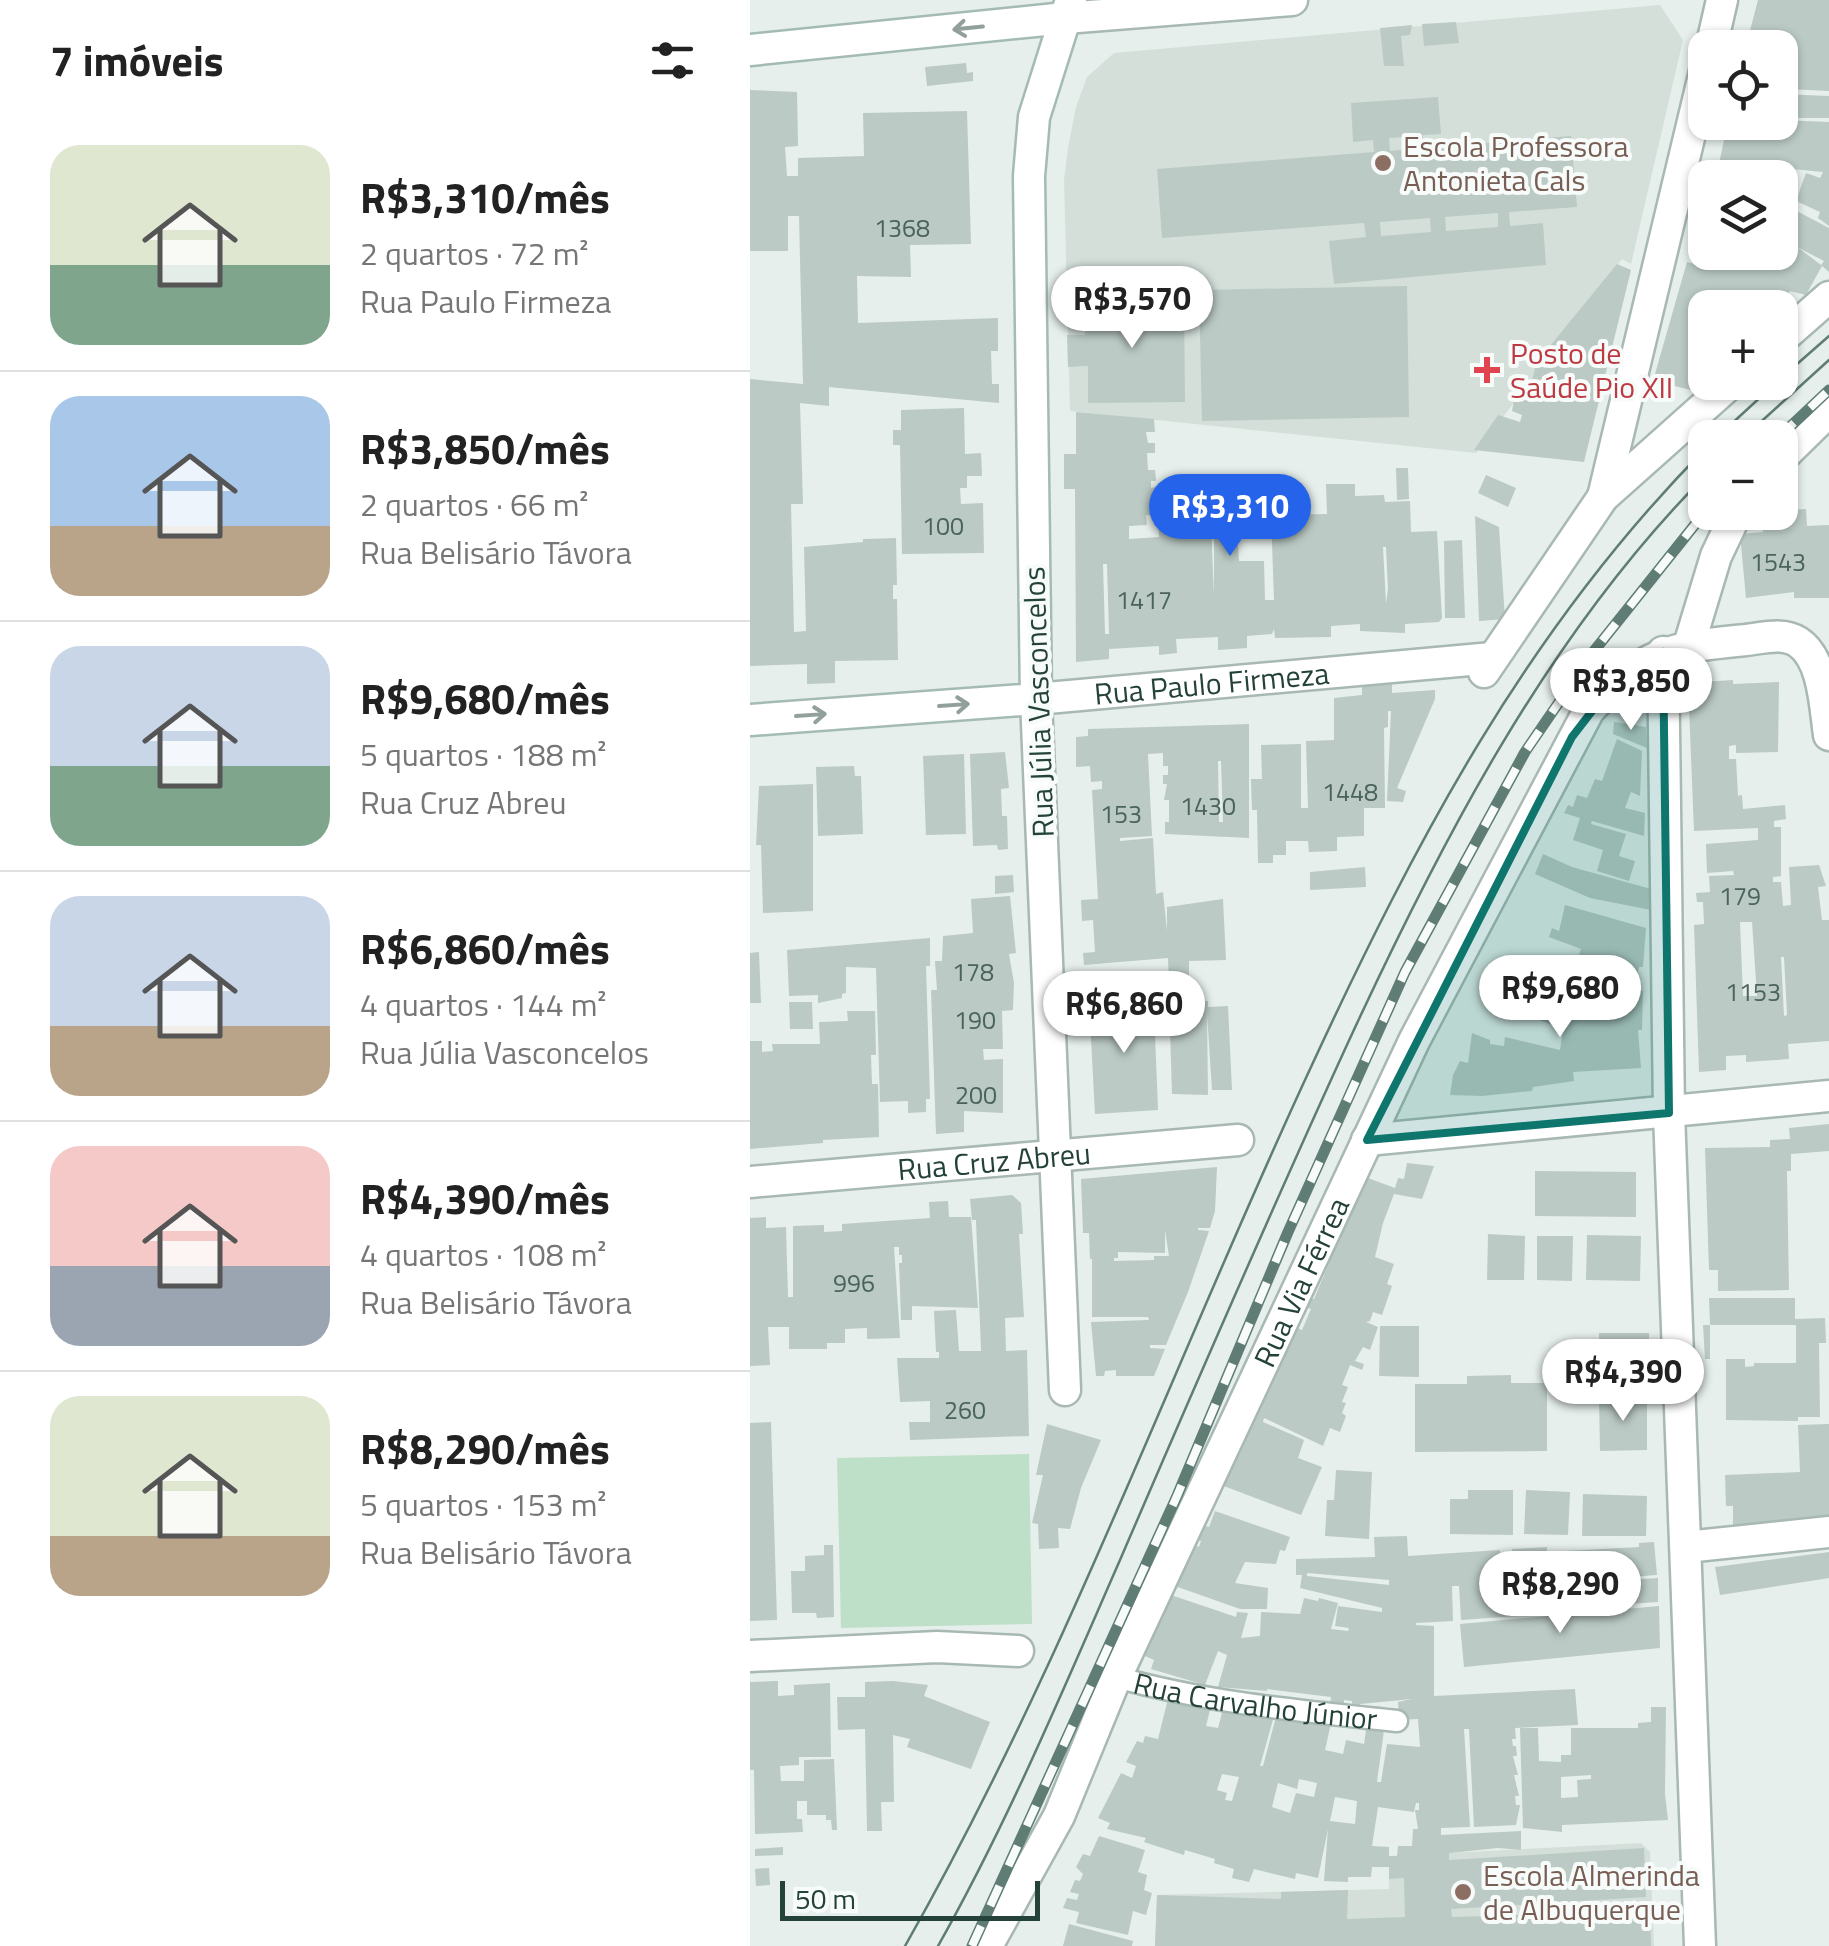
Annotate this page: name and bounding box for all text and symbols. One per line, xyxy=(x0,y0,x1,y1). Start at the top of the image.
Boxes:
one-way arrow xyxy=(952,19,984,38)
text: 7 imóveis xyxy=(50,28,224,92)
map controls xyxy=(1688,30,1798,530)
button: locate xyxy=(1688,30,1798,140)
icon: filters xyxy=(645,33,700,88)
place label: Escola Professora Antonieta Cals xyxy=(1403,123,1629,203)
marker: Escola Professora Antonieta Cals xyxy=(1372,152,1394,174)
button: layers xyxy=(1688,160,1798,270)
text: R$3,310/mês xyxy=(360,165,610,229)
icon: home xyxy=(130,185,250,305)
house number: 1368 xyxy=(874,209,930,247)
text: 2 quartos · 72 m² xyxy=(360,229,589,277)
pin: R$3,570 xyxy=(1040,266,1224,351)
text: R$3,570 xyxy=(1073,274,1191,322)
text: Rua Paulo Firmeza xyxy=(360,277,611,325)
button: + xyxy=(1688,290,1798,400)
place label: Posto de Saúde Pio XII xyxy=(1510,330,1673,410)
marker: Posto de Saúde Pio XII xyxy=(1474,357,1500,383)
text: R$3,850/mês xyxy=(360,416,610,480)
button: − xyxy=(1688,420,1798,530)
icon: home xyxy=(130,436,250,556)
pin: R$3,310 xyxy=(1138,474,1322,559)
text: 2 quartos · 66 m² xyxy=(360,480,589,528)
text: R$3,310 xyxy=(1171,482,1289,530)
house number: 100 xyxy=(922,507,964,545)
text: Rua Belisário Távora xyxy=(360,528,632,576)
house number: 1543 xyxy=(1750,543,1806,581)
street label: Rua Júlia Vasconcelos xyxy=(1010,566,1066,838)
house number: 1417 xyxy=(1116,581,1172,619)
pin: R$3,850 xyxy=(1539,648,1723,733)
street label: Rua Paulo Firmeza xyxy=(1092,650,1331,717)
text: R$3,850 xyxy=(1572,656,1690,704)
text: R$9,680/mês xyxy=(360,666,610,730)
icon: home xyxy=(130,686,250,806)
one-way arrow xyxy=(938,695,970,714)
one-way arrow xyxy=(795,706,827,725)
text: 5 quartos · 188 m² xyxy=(360,730,606,778)
house number: 1448 xyxy=(1322,773,1378,811)
text: Rua Cruz Abreu xyxy=(360,778,566,826)
house number: 1430 xyxy=(1180,787,1236,825)
house number: 153 xyxy=(1100,795,1142,833)
house number: 179 xyxy=(1719,877,1761,915)
text: R$6,860/mês xyxy=(360,916,610,980)
icon: home xyxy=(130,936,250,1056)
house number: 178 xyxy=(952,953,994,991)
pin: R$9,680 xyxy=(1468,955,1652,1040)
text: R$9,680 xyxy=(1501,963,1619,1011)
pin: R$6,860 xyxy=(1032,971,1216,1056)
house number: 1153 xyxy=(1725,973,1781,1011)
text: R$6,860 xyxy=(1065,979,1183,1027)
text: 4 quartos · 144 m² xyxy=(360,980,606,1028)
house number: 190 xyxy=(954,1001,996,1039)
text: Rua Júlia Vasconcelos xyxy=(360,1028,649,1076)
house number: 200 xyxy=(955,1076,997,1114)
street label: Rua Cruz Abreu xyxy=(896,1130,1093,1192)
text: R$4,390/mês xyxy=(360,1166,610,1230)
icon: home xyxy=(130,1186,250,1306)
street label: Rua Via Férrea xyxy=(1241,1190,1361,1375)
text: 4 quartos · 108 m² xyxy=(360,1230,606,1278)
house number: 996 xyxy=(833,1264,875,1302)
text: Rua Belisário Távora xyxy=(360,1278,632,1326)
pin: R$4,390 xyxy=(1531,1339,1715,1424)
text: R$4,390 xyxy=(1564,1347,1682,1395)
house number: 260 xyxy=(944,1391,986,1429)
text: R$8,290/mês xyxy=(360,1416,610,1480)
icon: home xyxy=(130,1436,250,1556)
text: 5 quartos · 153 m² xyxy=(360,1480,606,1528)
text: Rua Belisário Távora xyxy=(360,1528,632,1576)
pin: R$8,290 xyxy=(1468,1551,1652,1636)
text: R$8,290 xyxy=(1501,1559,1619,1607)
street label: Rua Carvalho Júnior xyxy=(1129,1660,1380,1742)
place label: Escola Almerinda de Albuquerque xyxy=(1483,1852,1700,1932)
scale bar xyxy=(780,1876,1040,1920)
text: 50 m xyxy=(795,1877,856,1920)
marker: Escola Almerinda de Albuquerque xyxy=(1452,1881,1474,1903)

